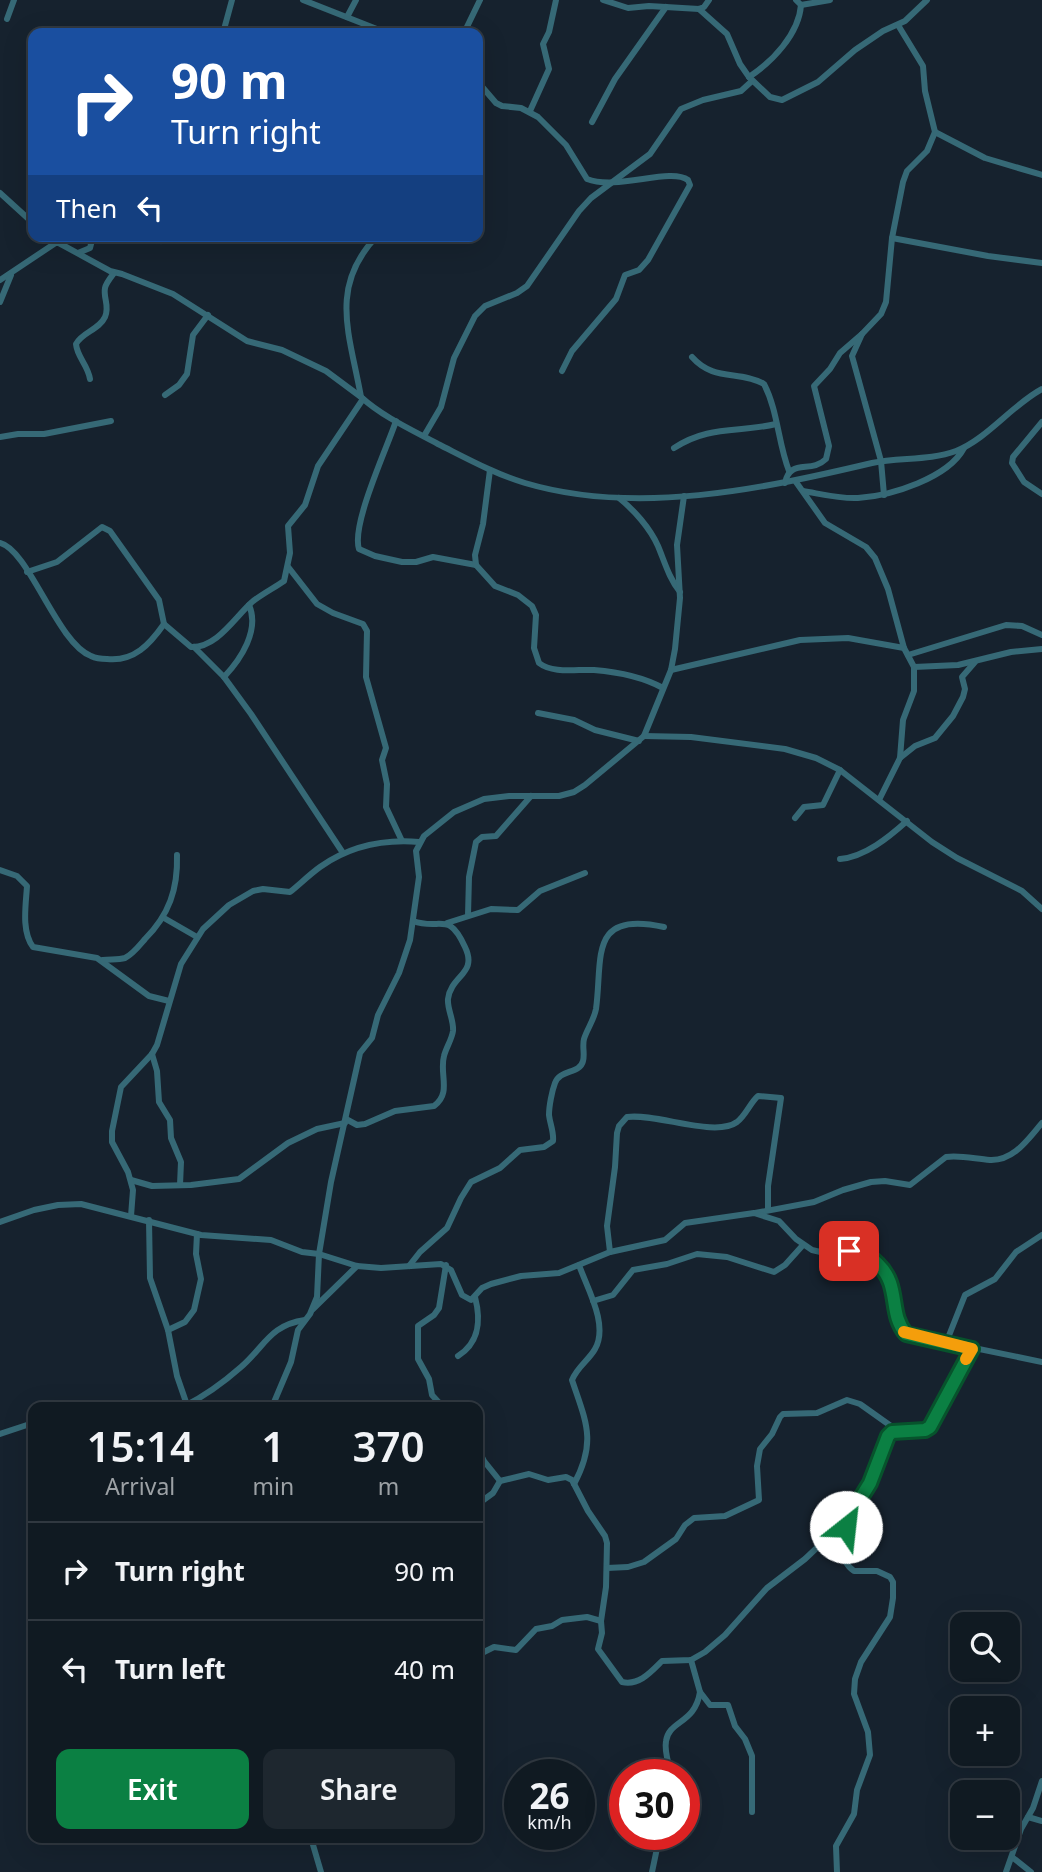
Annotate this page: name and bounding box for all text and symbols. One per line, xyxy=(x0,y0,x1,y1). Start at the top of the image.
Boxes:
text: 90 m xyxy=(171,47,288,113)
icon: right xyxy=(56,56,147,147)
text: Turn right xyxy=(171,110,321,153)
icon: left xyxy=(131,189,169,227)
text: Then xyxy=(56,190,117,226)
pin xyxy=(819,1221,879,1281)
icon: arrive xyxy=(830,1232,868,1270)
text: 15:14 xyxy=(86,1417,194,1474)
text: 1 xyxy=(261,1417,285,1474)
text: 370 xyxy=(353,1417,425,1474)
text: Arrival xyxy=(105,1470,175,1502)
text: min xyxy=(252,1470,294,1502)
text: m xyxy=(378,1470,399,1502)
position arrow xyxy=(809,1490,883,1564)
icon: right xyxy=(56,1552,94,1590)
text: Turn right xyxy=(115,1553,245,1589)
text: 90 m xyxy=(394,1553,455,1589)
map controls xyxy=(950,1612,1020,1850)
button: search xyxy=(950,1612,1020,1682)
icon: left xyxy=(56,1650,94,1688)
text: Turn left xyxy=(115,1651,226,1687)
text: 40 m xyxy=(394,1651,455,1687)
button: + xyxy=(950,1696,1020,1766)
button: Exit xyxy=(56,1749,249,1829)
button: Share xyxy=(263,1749,455,1829)
speed limit sign: 30 xyxy=(609,1759,700,1850)
text: 26 xyxy=(529,1772,570,1819)
button: − xyxy=(950,1780,1020,1850)
text: km/h xyxy=(527,1810,572,1834)

